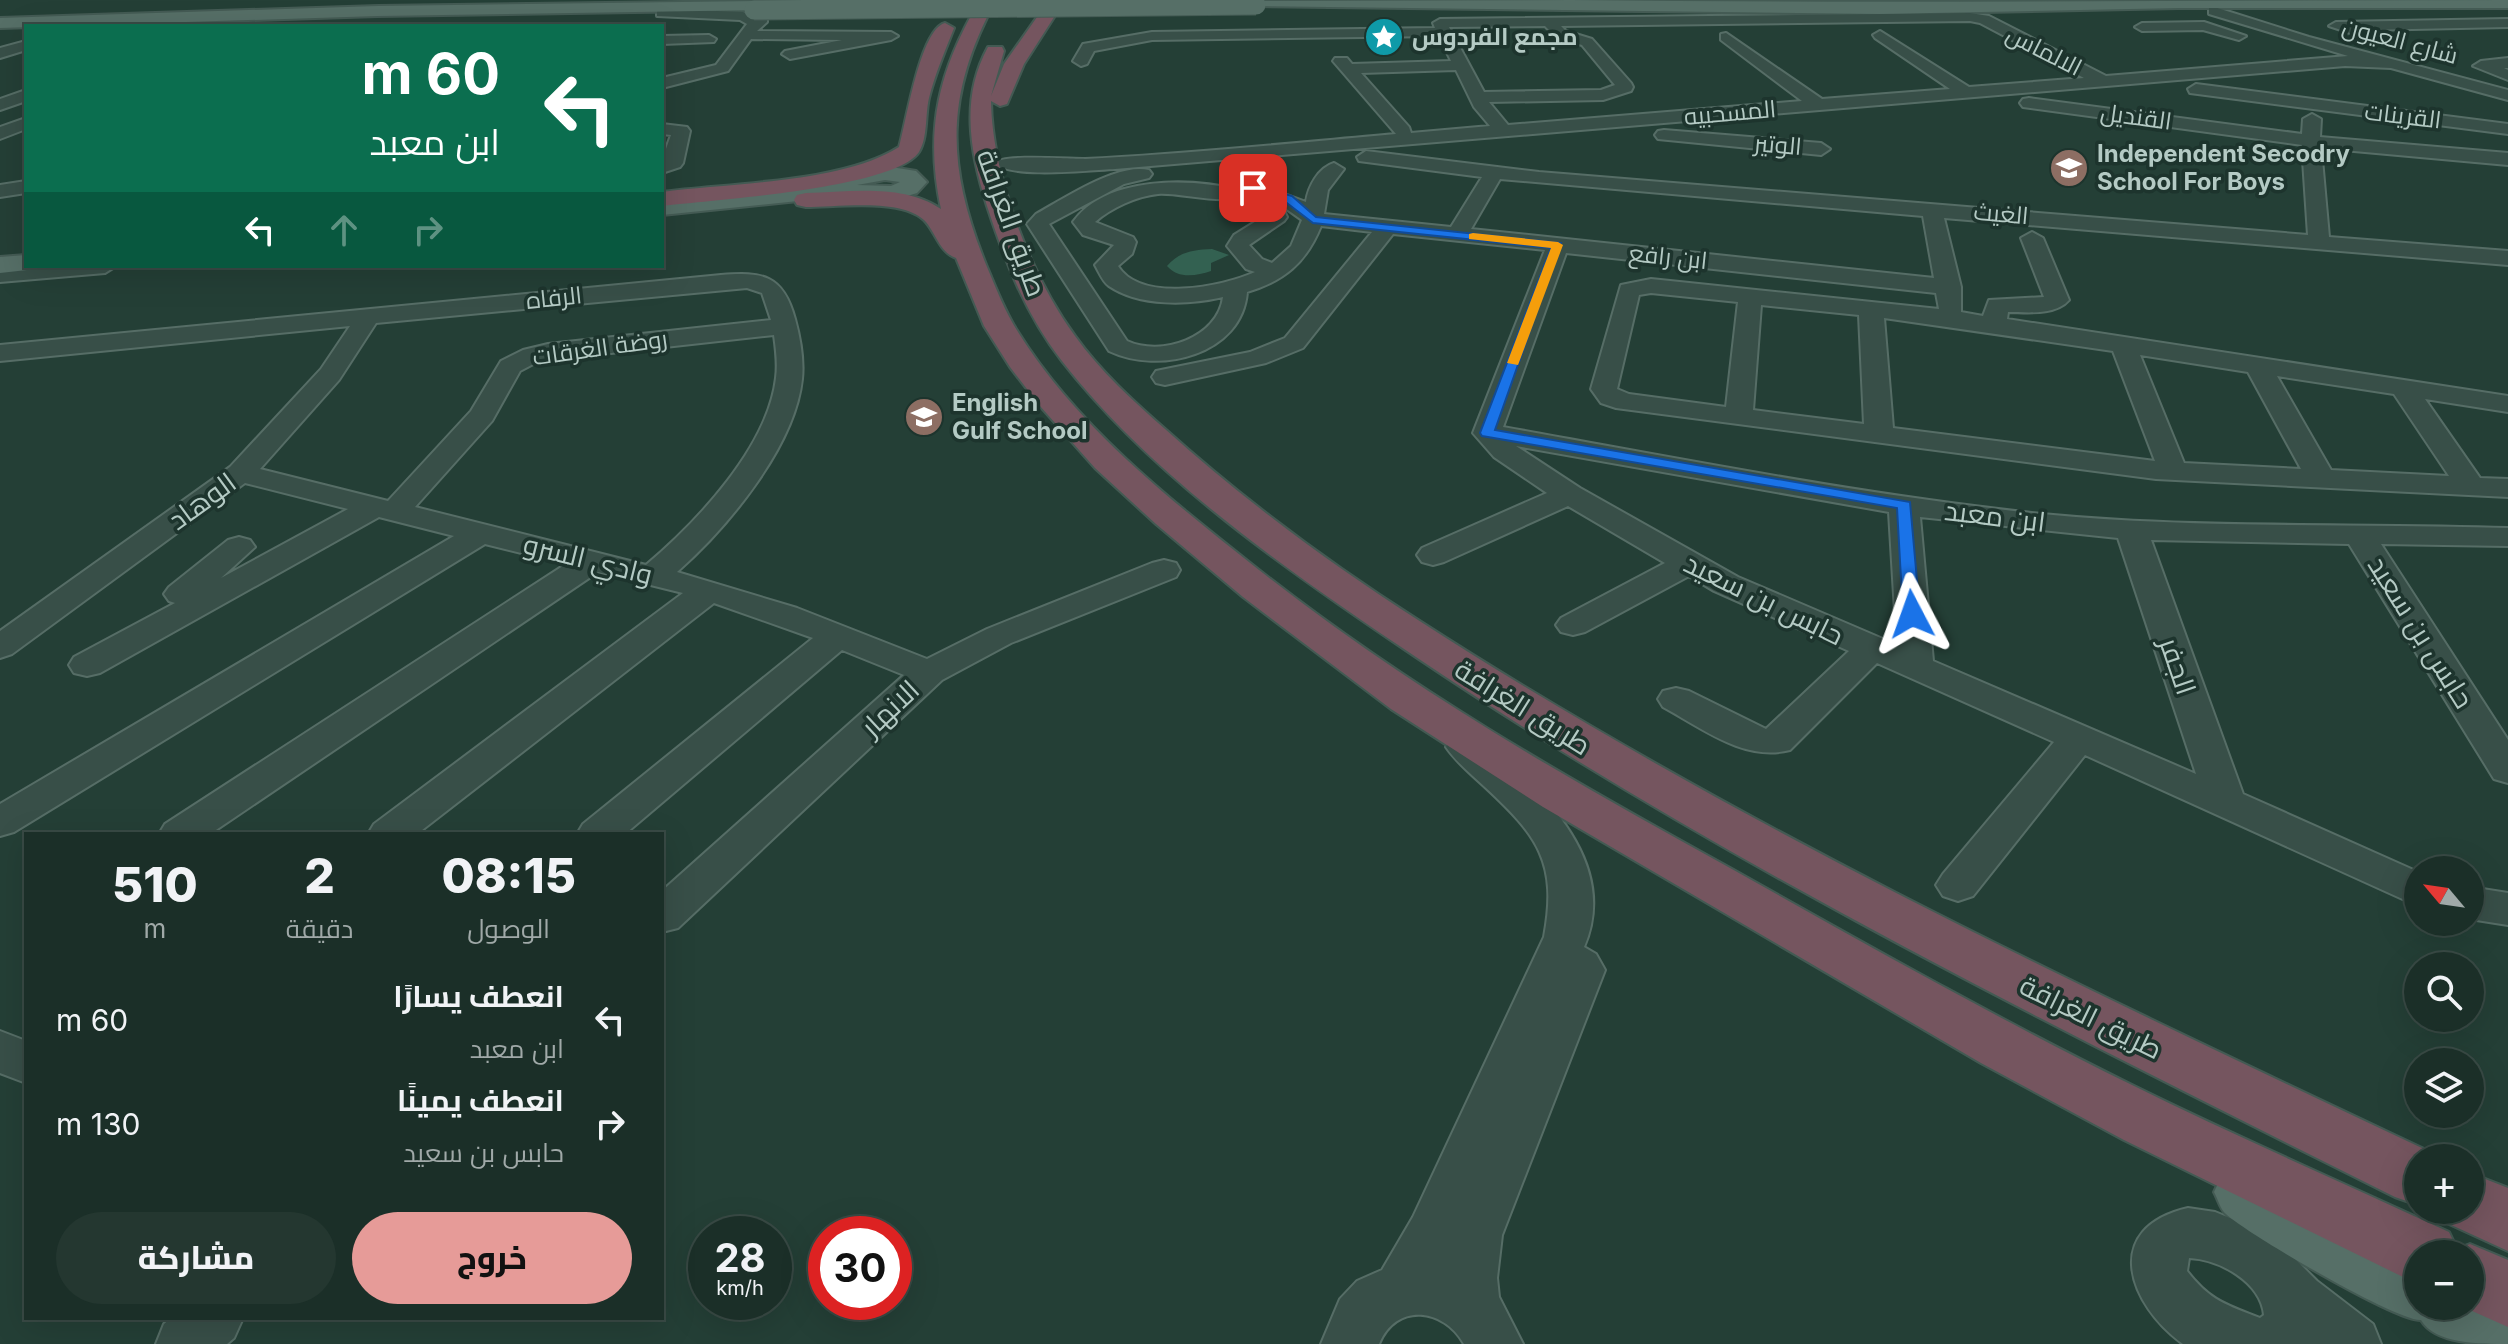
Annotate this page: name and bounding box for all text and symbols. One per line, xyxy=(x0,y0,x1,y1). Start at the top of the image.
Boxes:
street label: شارع العيون xyxy=(2339,11,2461,72)
place icon: مجمع الفردوس xyxy=(1363,16,1405,58)
street label: الالماس xyxy=(2002,19,2087,82)
place label: مجمع الفردوس xyxy=(1412,22,1578,53)
text: 60 m xyxy=(361,40,500,108)
icon: left xyxy=(528,56,632,160)
street label: المسحبيه xyxy=(1683,94,1777,131)
street label: القرينات xyxy=(2363,96,2443,135)
street label: القنديل xyxy=(2099,97,2173,136)
text: ابن معبد xyxy=(370,120,500,164)
street label: الوتير xyxy=(1751,128,1803,161)
place label: Independent Secodry School For Boys xyxy=(2097,139,2350,196)
street label: طريق الغرافة xyxy=(970,145,1054,301)
school or university icon: Independent Secodry School For Boys xyxy=(2048,147,2090,189)
pin xyxy=(1219,154,1287,222)
icon: arrive xyxy=(1231,166,1275,210)
street label: الغيث xyxy=(1972,197,2030,230)
icon: left xyxy=(238,208,282,252)
icon: ahead xyxy=(322,208,366,252)
icon: right xyxy=(406,208,450,252)
street label: ابن رافع xyxy=(1627,238,1709,277)
street label: الرفاه xyxy=(525,280,583,315)
street label: روضة الغرقات xyxy=(531,324,669,371)
place label: English Gulf School xyxy=(952,388,1087,445)
school or university icon: English Gulf School xyxy=(903,396,945,438)
street label: الوهاد xyxy=(161,465,243,537)
street label: ابن معبد xyxy=(1943,493,2047,539)
street label: وادي السرو xyxy=(519,527,656,596)
street label: حابس بن سعيد xyxy=(1679,546,1849,652)
street label: حابس بن سعيد xyxy=(2361,550,2481,714)
position arrow xyxy=(1870,572,1954,656)
street label: الجفر xyxy=(2152,631,2204,699)
street label: طريق الغرافة xyxy=(1449,652,1597,762)
street label: الانهار xyxy=(852,673,926,745)
text: 2 xyxy=(304,846,335,905)
text: 08:15 xyxy=(441,846,576,905)
text: 510 xyxy=(112,855,198,914)
north arrow xyxy=(2404,856,2484,936)
map controls xyxy=(2404,856,2484,1320)
text: m xyxy=(144,913,166,944)
text: دقيقة xyxy=(286,913,353,944)
text: الوصول xyxy=(467,913,550,944)
button: search xyxy=(2404,952,2484,1032)
street label: طريق الغرافة xyxy=(2014,968,2168,1066)
text: انعطف يسارًا xyxy=(393,978,564,1014)
icon: left xyxy=(588,998,632,1042)
text: 60 m xyxy=(56,1002,128,1038)
text: ابن معبد xyxy=(470,1033,564,1064)
button: layers xyxy=(2404,1048,2484,1128)
text: انعطف يمينًا xyxy=(397,1082,564,1118)
icon: right xyxy=(588,1102,632,1146)
text: 130 m xyxy=(56,1106,140,1142)
text: حابس بن سعيد xyxy=(403,1137,564,1168)
button: + xyxy=(2404,1144,2484,1224)
button: مشاركة xyxy=(56,1212,336,1304)
button: خروج xyxy=(352,1212,632,1304)
speed limit sign: 30 xyxy=(808,1216,912,1320)
text: 28 xyxy=(714,1233,766,1282)
button: − xyxy=(2404,1240,2484,1320)
text: km/h xyxy=(716,1276,764,1300)

